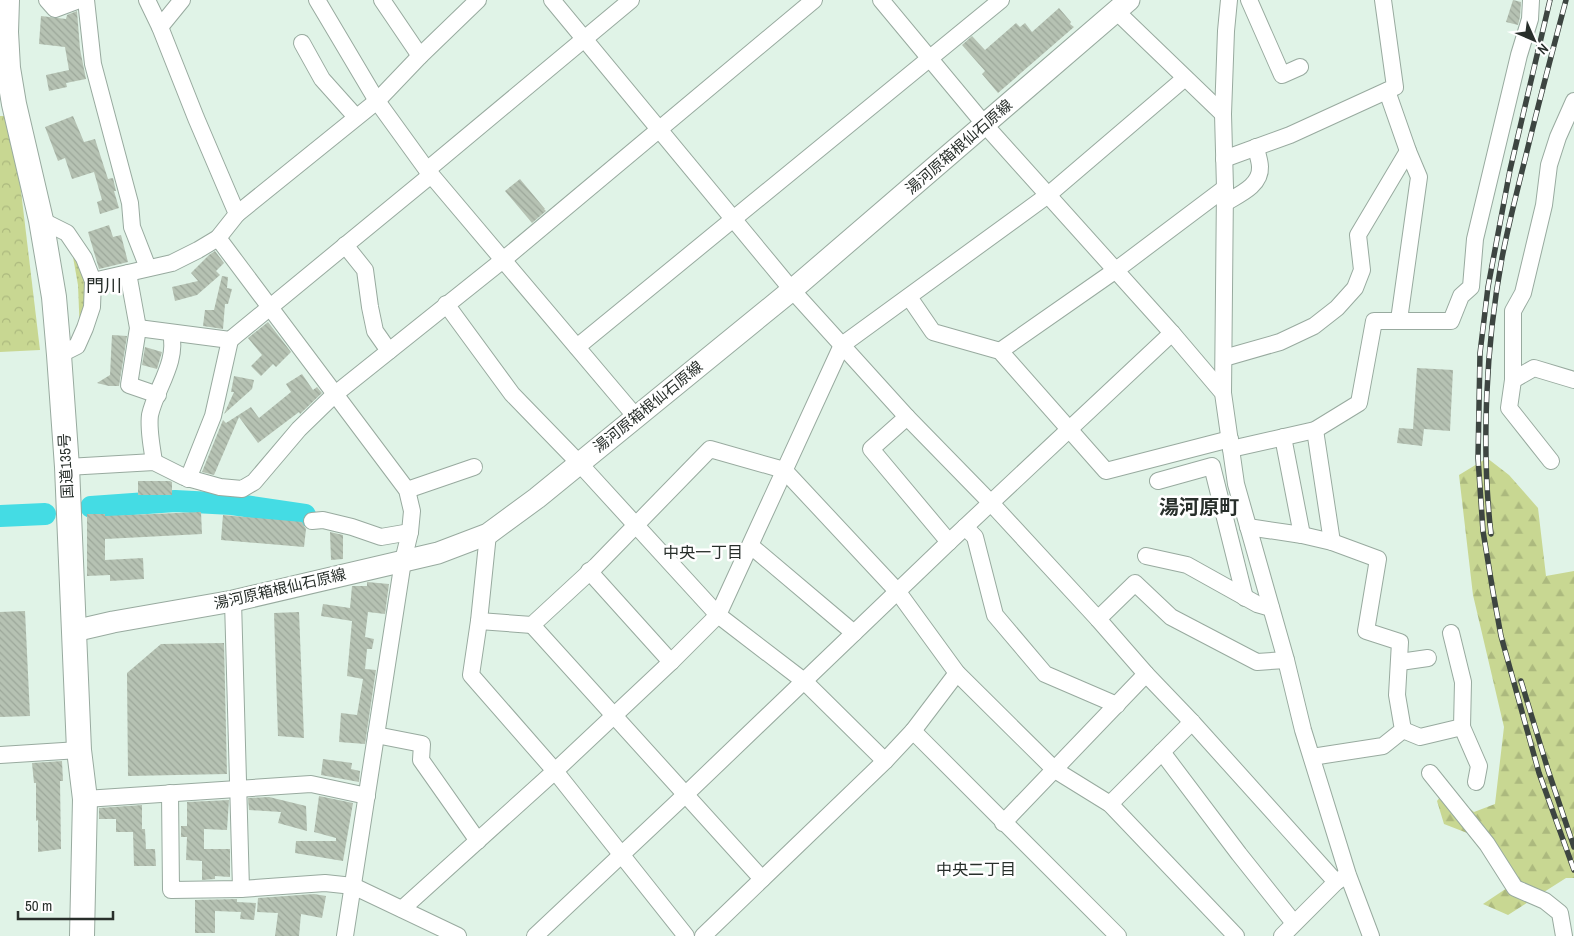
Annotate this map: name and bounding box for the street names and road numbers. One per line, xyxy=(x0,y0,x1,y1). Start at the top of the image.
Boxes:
street label: 湯河原箱根仙石原線 xyxy=(901,94,1017,199)
street label: 湯河原箱根仙石原線 xyxy=(589,356,707,457)
street label: 国道135号 xyxy=(53,433,78,499)
street label: 湯河原箱根仙石原線 xyxy=(212,563,348,614)

